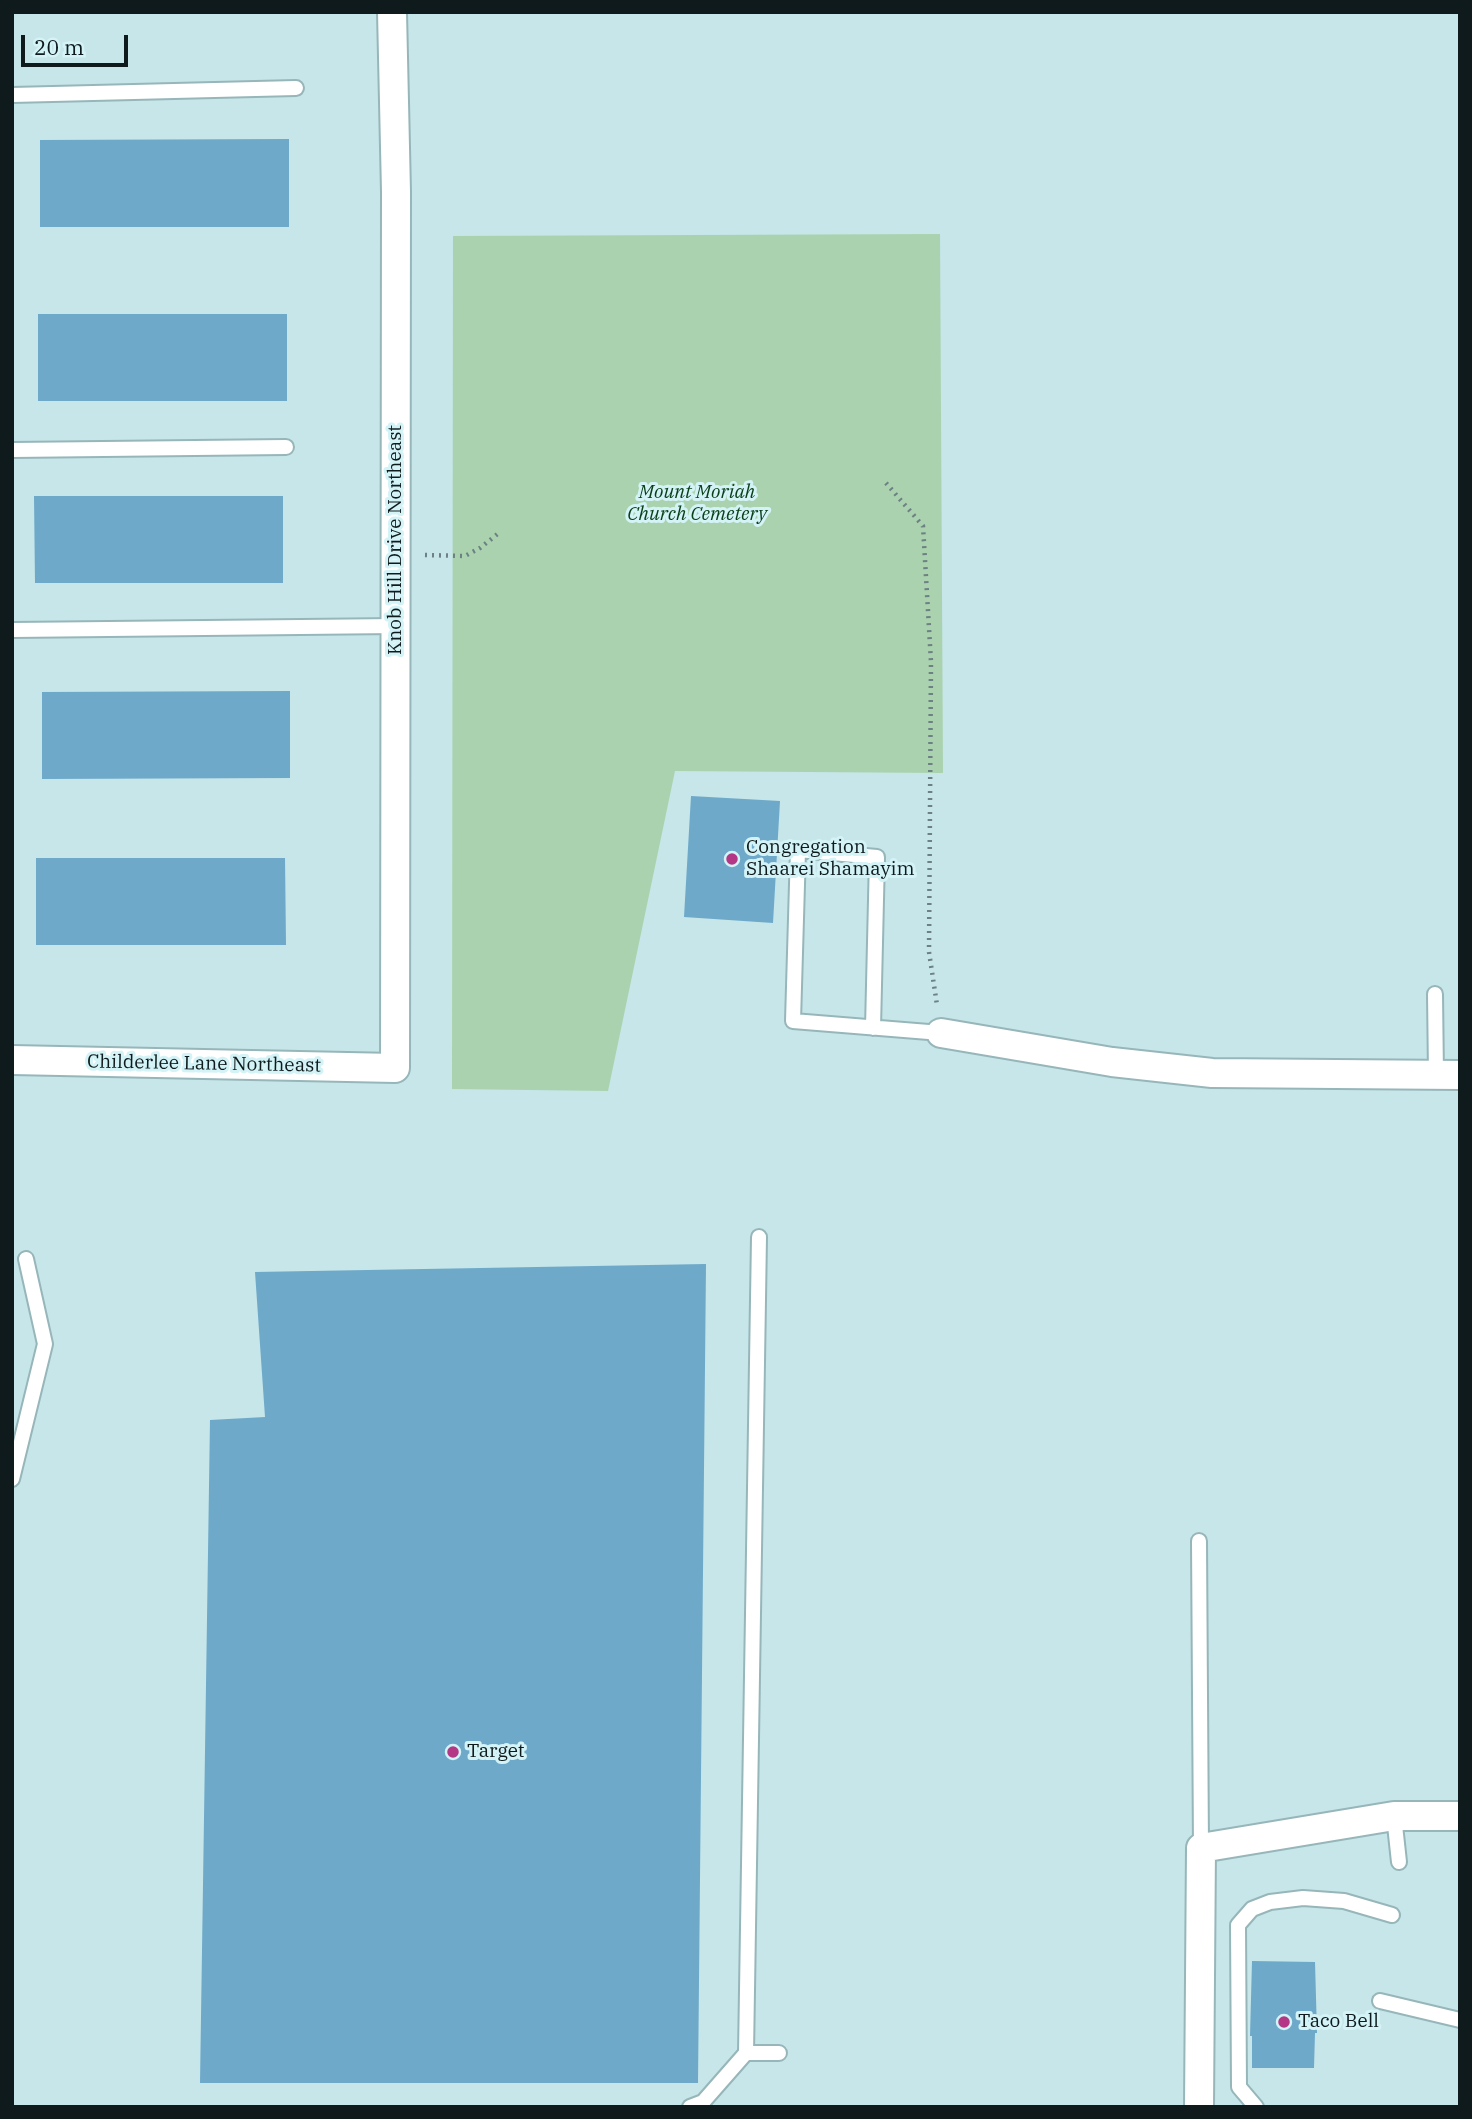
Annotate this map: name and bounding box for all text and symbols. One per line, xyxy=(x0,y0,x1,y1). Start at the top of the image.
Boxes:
scale bar xyxy=(24,21,131,65)
text: 20 m xyxy=(34,33,84,61)
street label: Knob Hill Drive Northeast xyxy=(385,425,407,655)
park label: Mount Moriah Church Cemetery xyxy=(627,482,767,526)
place label: Congregation Shaarei Shamayim xyxy=(746,837,915,881)
marker: Congregation Shaarei Shamayim xyxy=(724,851,740,867)
street label: Childerlee Lane Northeast xyxy=(87,1051,321,1077)
place label: Target xyxy=(467,1741,525,1763)
marker: Target xyxy=(445,1744,461,1760)
place label: Taco Bell xyxy=(1298,2011,1379,2033)
marker: Taco Bell xyxy=(1276,2014,1292,2030)

